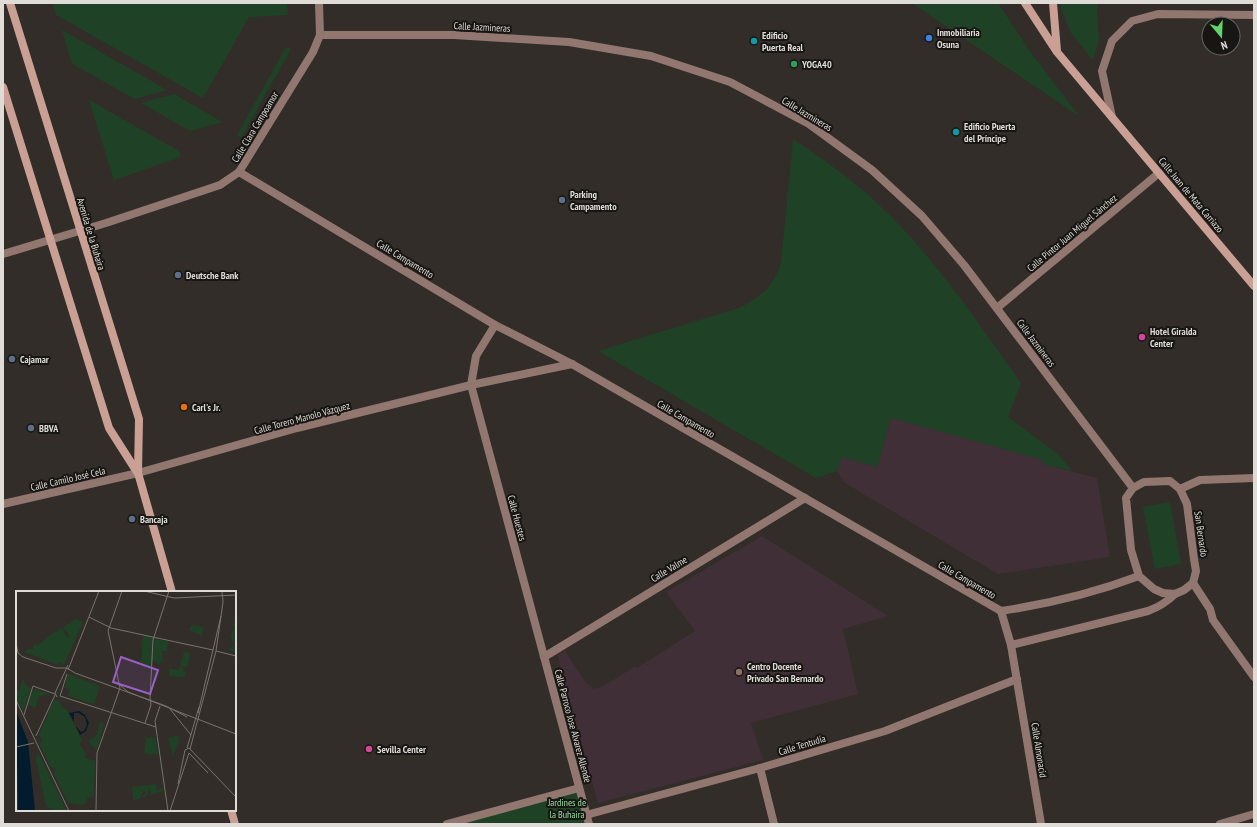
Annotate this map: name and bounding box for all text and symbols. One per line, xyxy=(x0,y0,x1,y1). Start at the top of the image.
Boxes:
north arrow xyxy=(1201,16,1241,56)
street label: Calle Jazmineras xyxy=(453,19,511,35)
place label: Inmobiliaria Osuna xyxy=(937,26,980,51)
place label: Edificio Puerta Real xyxy=(762,29,804,54)
marker: Inmobiliaria Osuna xyxy=(924,33,934,43)
marker: Edificio Puerta Real xyxy=(749,36,759,46)
text: N xyxy=(1219,38,1229,53)
place label: YOGA40 xyxy=(801,58,832,71)
marker: YOGA40 xyxy=(789,59,799,69)
street label: Calle Clara Campoamor xyxy=(229,89,281,165)
street label: Calle Jazmineras xyxy=(779,94,835,134)
place label: Edificio Puerta del Príncipe xyxy=(964,120,1015,145)
marker: Edificio Puerta del Príncipe xyxy=(951,127,961,137)
street label: Calle Juan de Mata Carriazo xyxy=(1156,155,1226,235)
place label: Parking Campamento xyxy=(570,188,617,213)
street label: Calle Pintor Juan Miguel Sánchez xyxy=(1024,191,1120,274)
marker: Parking Campamento xyxy=(557,195,567,205)
street label: Avenida de la Buhaira xyxy=(74,196,108,272)
street label: Calle Campamento xyxy=(374,237,436,281)
place label: Deutsche Bank xyxy=(186,269,239,282)
marker: Deutsche Bank xyxy=(173,270,183,280)
street label: Calle Jazmineras xyxy=(1014,316,1059,370)
place label: Hotel Giralda Center xyxy=(1150,325,1197,350)
marker: Hotel Giralda Center xyxy=(1137,332,1147,342)
place label: Cajamar xyxy=(20,353,49,366)
marker: Cajamar xyxy=(7,354,17,364)
street label: Calle Campamento xyxy=(655,397,717,441)
street label: Calle Torero Manolo Vázquez xyxy=(253,399,352,437)
place label: Carl's Jr. xyxy=(192,401,221,414)
marker: Carl's Jr. xyxy=(179,402,189,412)
place label: BBVA xyxy=(39,422,59,435)
marker: BBVA xyxy=(26,423,36,433)
street label: Calle Camilo José Cela xyxy=(29,464,107,494)
street label: Calle Huestes xyxy=(505,494,529,543)
street label: San Bernardo xyxy=(1191,510,1211,558)
place label: Bancaja xyxy=(140,513,168,526)
marker: Bancaja xyxy=(127,514,137,524)
street label: Calle Valme xyxy=(648,553,690,585)
street label: Calle Campamento xyxy=(936,558,998,602)
inset map xyxy=(16,591,236,811)
place label: Centro Docente Privado San Bernardo xyxy=(747,660,824,685)
marker: Centro Docente Privado San Bernardo xyxy=(734,667,744,677)
street label: Calle Parroco Jose Alvarez Allende xyxy=(552,668,594,784)
street label: Calle Almonacid xyxy=(1028,722,1050,778)
street label: Calle Tentudía xyxy=(777,732,827,758)
place label: Sevilla Center xyxy=(377,743,426,756)
marker: Sevilla Center xyxy=(364,744,374,754)
park label: Jardines de la Buhaira xyxy=(547,796,586,821)

